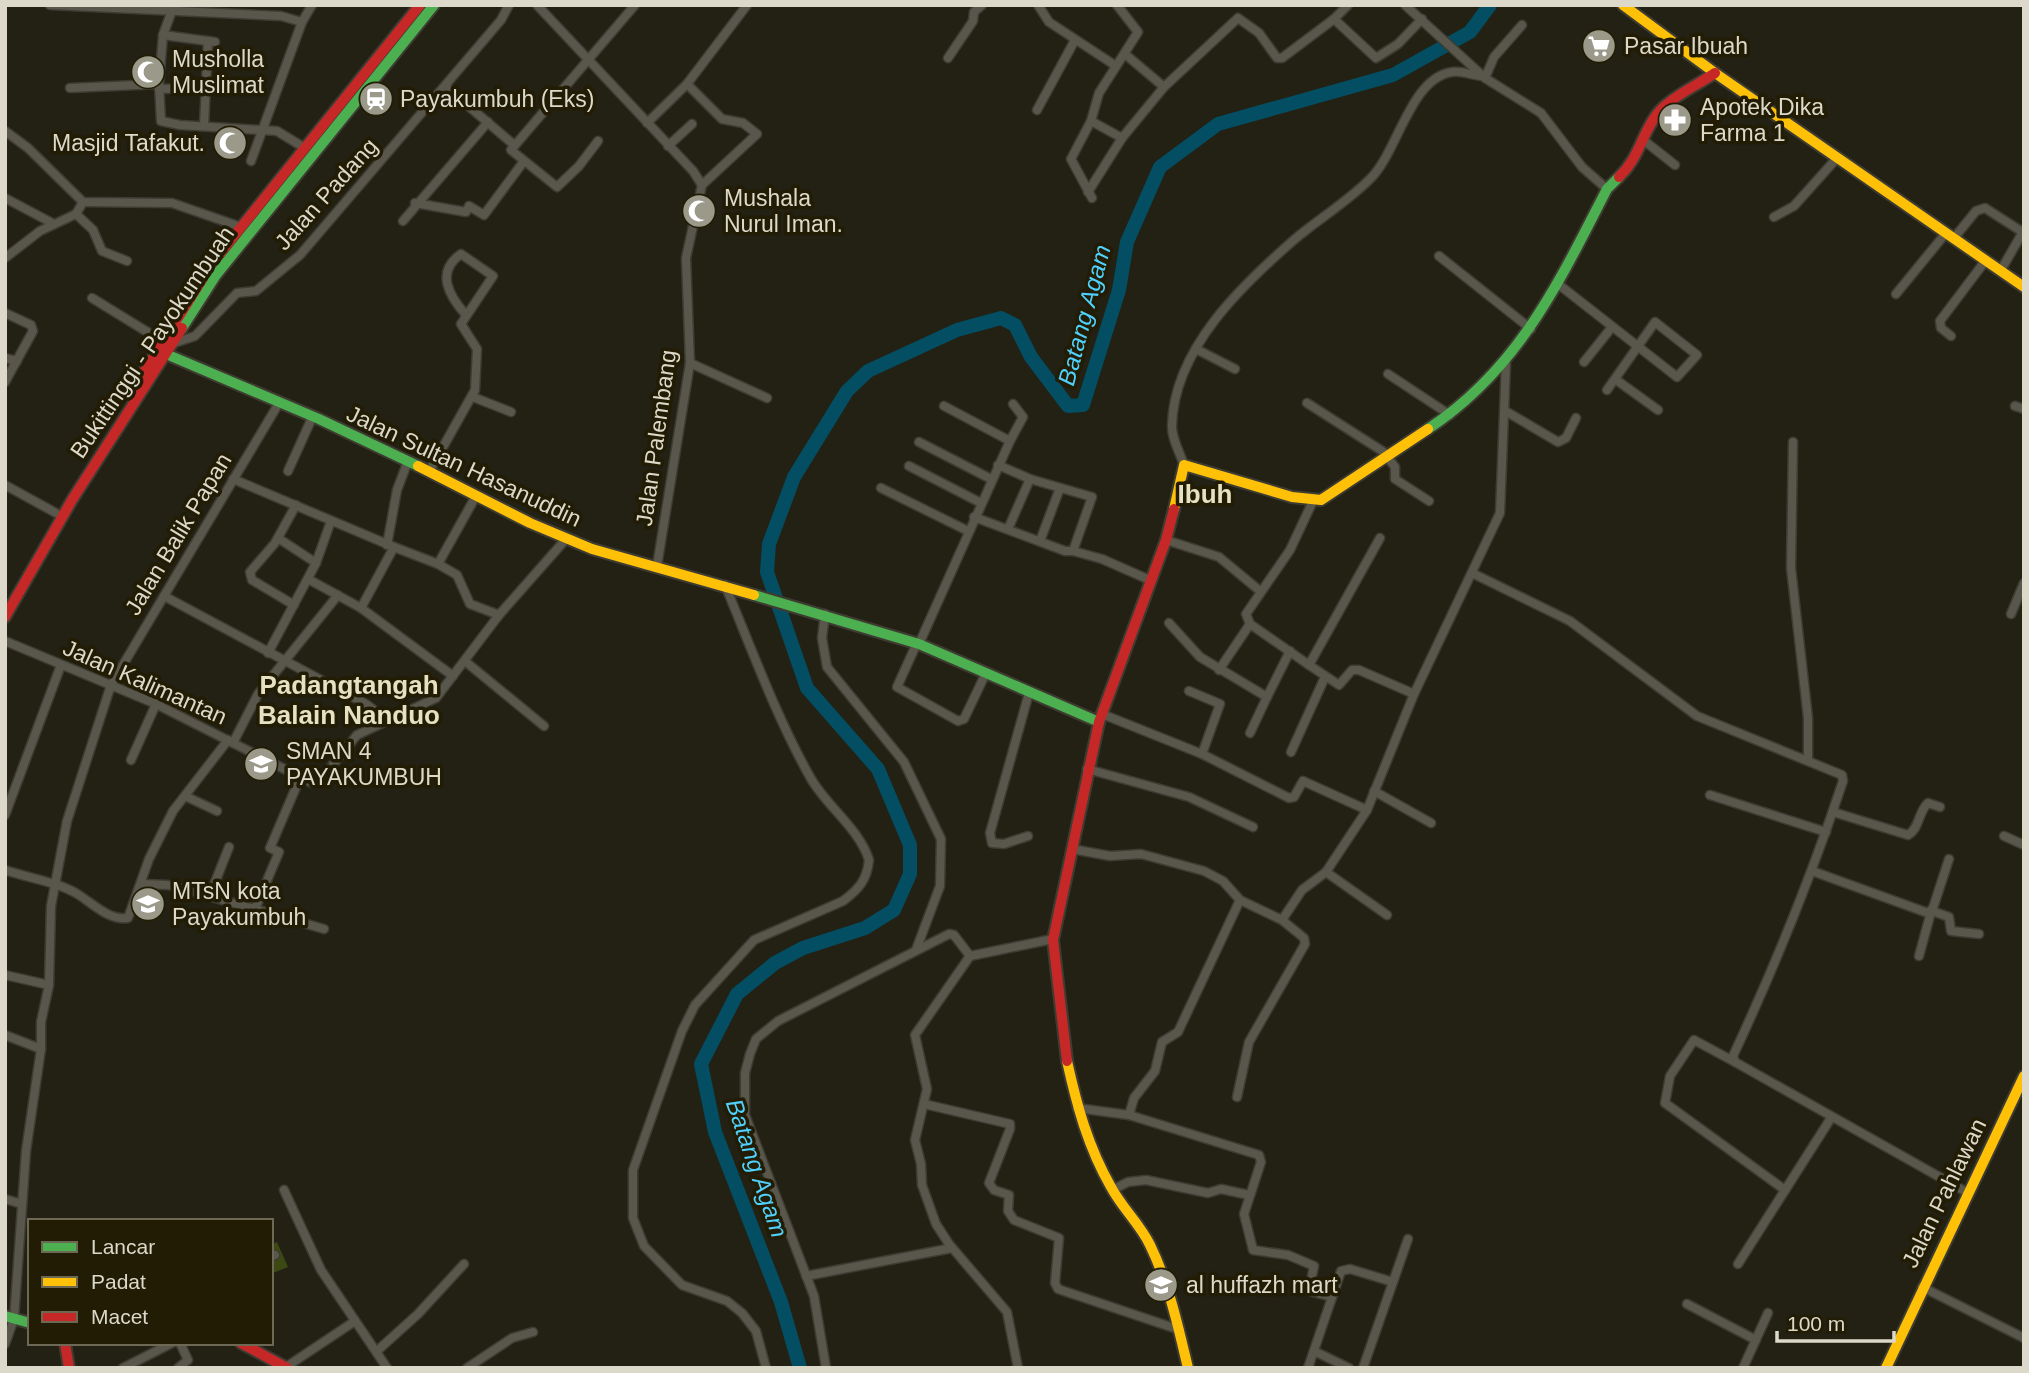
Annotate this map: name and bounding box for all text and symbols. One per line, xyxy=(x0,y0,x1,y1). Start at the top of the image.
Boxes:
supermarket icon: Pasar Ibuah xyxy=(1580,27,1618,65)
place label: Pasar Ibuah xyxy=(1624,33,1748,59)
place label: Musholla Muslimat xyxy=(172,46,265,98)
mosque icon: Musholla Muslimat xyxy=(129,53,167,91)
station icon: Payakumbuh (Eks) xyxy=(357,80,395,118)
place label: Payakumbuh (Eks) xyxy=(400,86,594,112)
place label: Apotek Dika Farma 1 xyxy=(1700,94,1824,146)
pharmacy icon: Apotek Dika Farma 1 xyxy=(1656,101,1694,139)
mosque icon: Masjid Tafakut. xyxy=(211,124,249,162)
place label: Masjid Tafakut. xyxy=(52,130,205,156)
street label: Jalan Padang xyxy=(269,133,383,255)
place label: Mushala Nurul Iman. xyxy=(724,185,843,237)
mosque icon: Mushala Nurul Iman. xyxy=(680,192,718,230)
street label: Bukittinggi - Payokumbuah xyxy=(65,221,239,463)
water label: Batang Agam xyxy=(1052,242,1116,388)
street label: Jalan Palembang xyxy=(631,348,681,528)
street label: Jalan Sultan Hasanuddin xyxy=(343,400,585,532)
street label: Jalan Balik Papan xyxy=(119,448,237,620)
district label: Ibuh xyxy=(1178,479,1232,509)
street label: Jalan Kalimantan xyxy=(59,634,231,730)
district label: Padangtangah Balain Nanduo xyxy=(258,670,440,730)
place label: SMAN 4 PAYAKUMBUH xyxy=(286,738,442,790)
school or university icon: SMAN 4 PAYAKUMBUH xyxy=(242,745,280,783)
place label: MTsN kota Payakumbuh xyxy=(172,878,306,930)
school or university icon: MTsN kota Payakumbuh xyxy=(129,885,167,923)
water label: Batang Agam xyxy=(721,1095,793,1241)
street label: Jalan Pahlawan xyxy=(1897,1114,1991,1272)
legend xyxy=(28,1219,273,1345)
text: Lancar xyxy=(91,1235,155,1258)
school or university icon: al huffazh mart xyxy=(1142,1266,1180,1304)
text: Padat xyxy=(91,1270,146,1293)
place label: al huffazh mart xyxy=(1186,1272,1338,1298)
scale bar xyxy=(1777,1300,1894,1344)
text: Macet xyxy=(91,1305,148,1328)
text: 100 m xyxy=(1787,1312,1845,1335)

